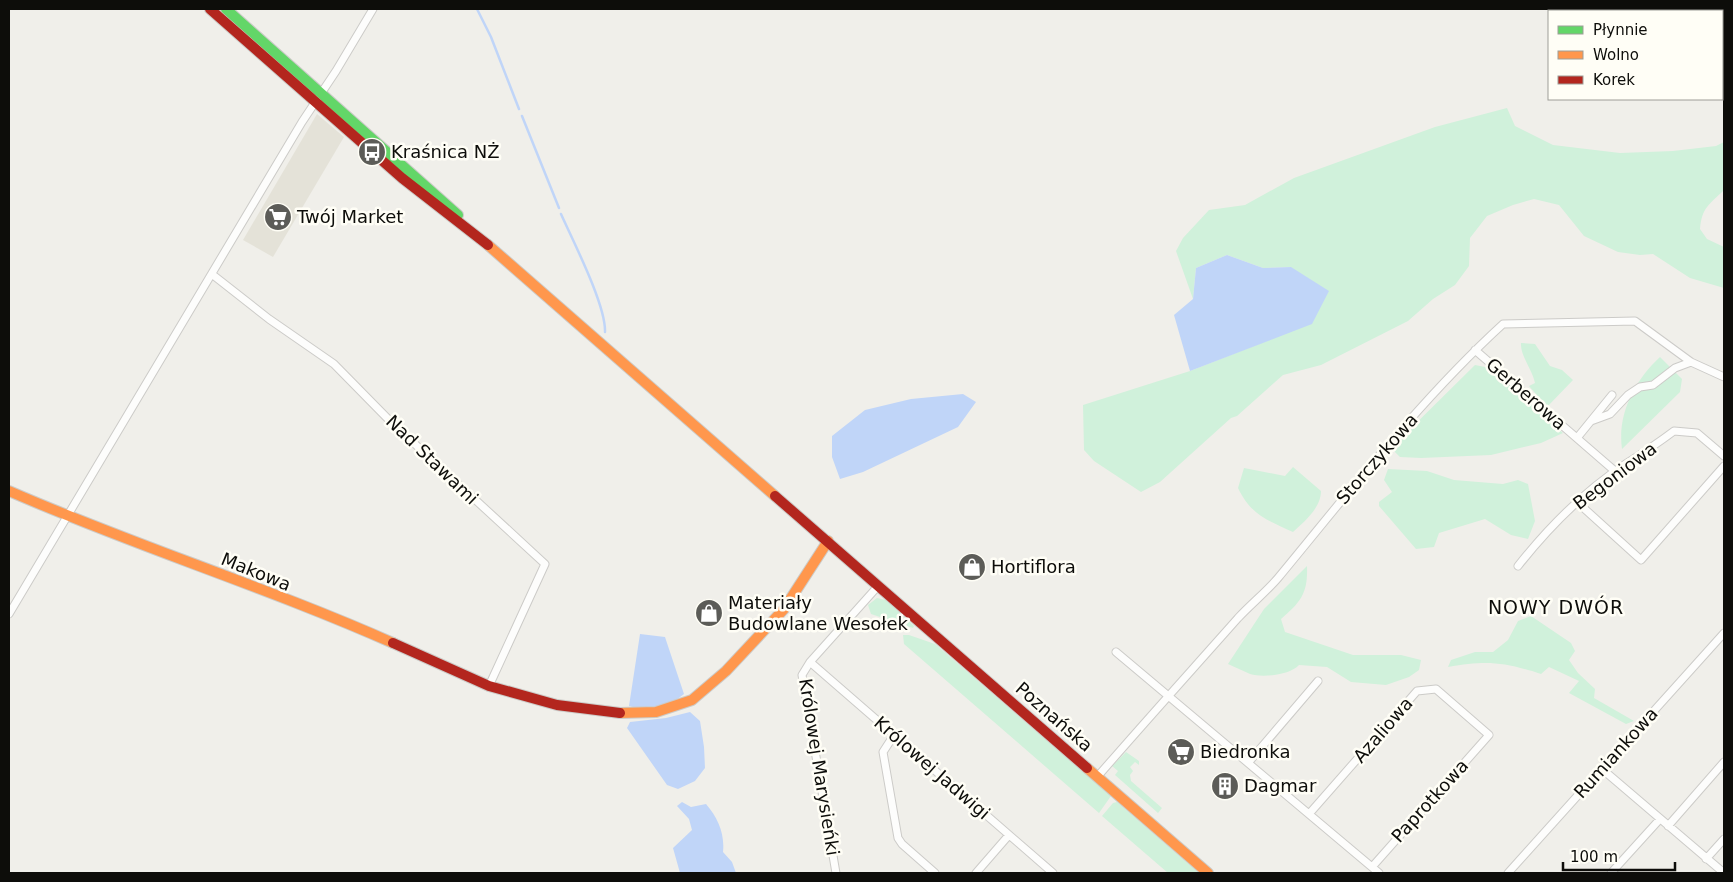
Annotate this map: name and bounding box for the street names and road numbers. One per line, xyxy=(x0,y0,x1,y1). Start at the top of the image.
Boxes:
street label: Gerberowa xyxy=(1482,353,1570,434)
street label: Storczykowa xyxy=(1332,409,1422,508)
street label: Nad Stawami xyxy=(382,411,483,509)
street label: Begoniowa xyxy=(1569,437,1661,514)
street label: Makowa xyxy=(218,548,294,595)
street label: Królowej Marysieńki xyxy=(795,677,844,857)
street label: Poznańska xyxy=(1012,678,1097,756)
street label: Azaliowa xyxy=(1349,693,1417,767)
street label: Rumiankowa xyxy=(1569,703,1662,802)
street label: Królowej Jadwigi xyxy=(870,712,994,824)
street label: Paprotkowa xyxy=(1387,755,1472,846)

